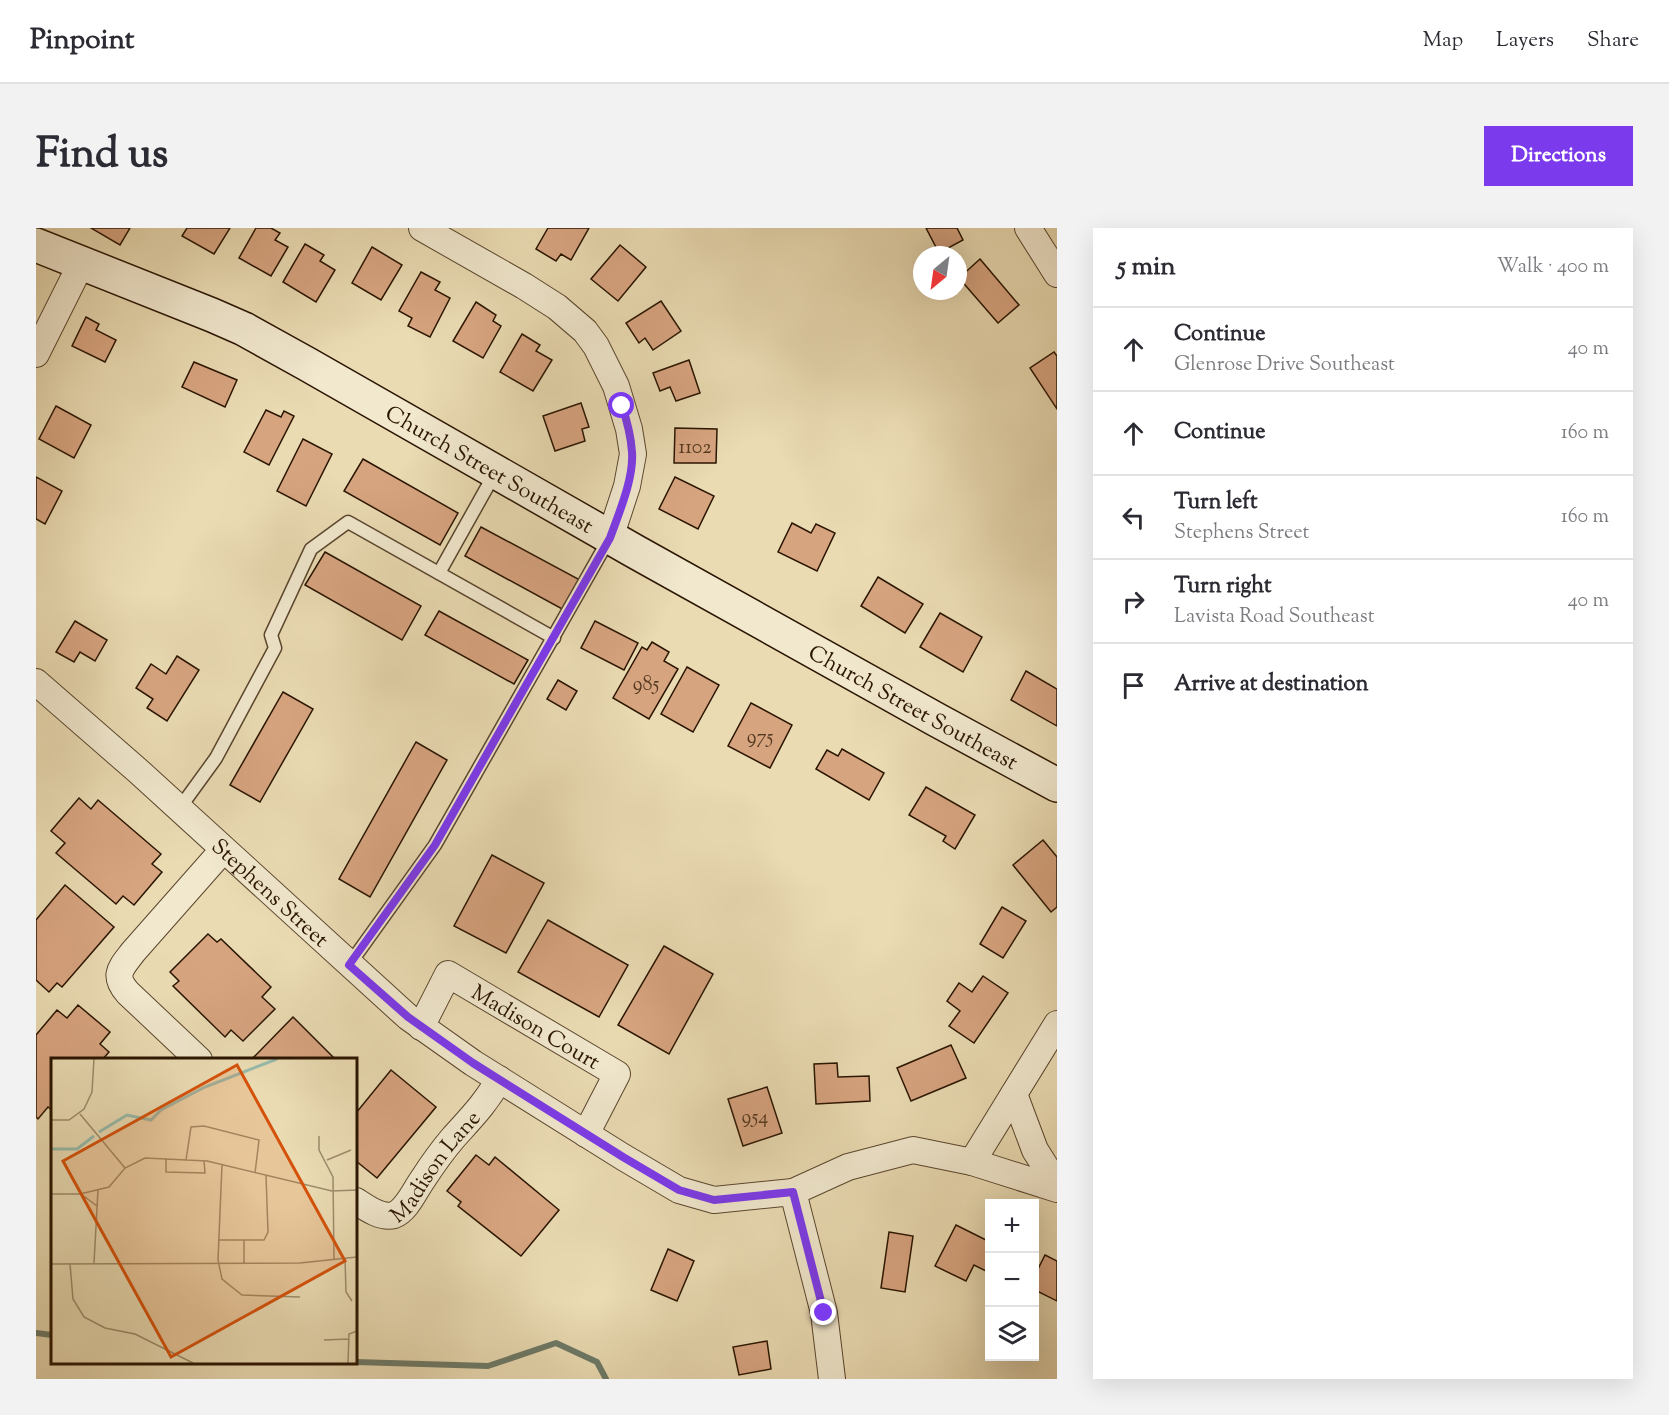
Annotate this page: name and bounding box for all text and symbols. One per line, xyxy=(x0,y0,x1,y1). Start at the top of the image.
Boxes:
text: Pinpoint xyxy=(30,21,134,61)
text: Map xyxy=(1423,26,1463,56)
text: Layers xyxy=(1496,26,1554,56)
text: Share xyxy=(1587,26,1639,56)
text: Find us xyxy=(36,126,168,186)
button: Directions xyxy=(1484,126,1633,186)
north arrow xyxy=(913,246,967,300)
text: 5 min xyxy=(1117,249,1176,286)
text: Walk · 400 m xyxy=(1497,253,1609,282)
text: Continue xyxy=(1174,319,1265,351)
icon: ahead xyxy=(1117,333,1150,366)
text: 40 m xyxy=(1568,335,1609,364)
text: Glenrose Drive Southeast xyxy=(1174,351,1395,380)
route start xyxy=(608,392,634,418)
street label: Church Street Southeast xyxy=(378,399,599,544)
icon: ahead xyxy=(1117,417,1150,450)
text: Continue xyxy=(1174,417,1265,449)
text: 160 m xyxy=(1561,419,1609,448)
house number: 1102 xyxy=(678,434,712,463)
text: Turn left xyxy=(1174,487,1257,519)
icon: left xyxy=(1117,501,1150,534)
text: 160 m xyxy=(1561,503,1609,532)
text: Stephens Street xyxy=(1174,519,1309,548)
text: Turn right xyxy=(1174,571,1271,603)
icon: right xyxy=(1117,585,1150,618)
text: 40 m xyxy=(1568,587,1609,616)
text: Lavista Road Southeast xyxy=(1174,603,1375,632)
street label: Church Street Southeast xyxy=(801,638,1023,780)
icon: arrive xyxy=(1117,669,1150,702)
text: Arrive at destination xyxy=(1174,669,1369,701)
house number: 985 xyxy=(633,671,659,700)
house number: 975 xyxy=(747,724,773,753)
street label: Stephens Street xyxy=(203,832,335,957)
street label: Madison Court xyxy=(464,978,606,1080)
inset map xyxy=(51,1058,357,1364)
house number: 954 xyxy=(742,1104,768,1133)
street label: Madison Lane xyxy=(384,1105,490,1232)
map controls xyxy=(985,1199,1039,1361)
button: + xyxy=(985,1199,1039,1253)
button: − xyxy=(985,1253,1039,1307)
route end xyxy=(810,1299,836,1325)
button: layers xyxy=(985,1307,1039,1361)

